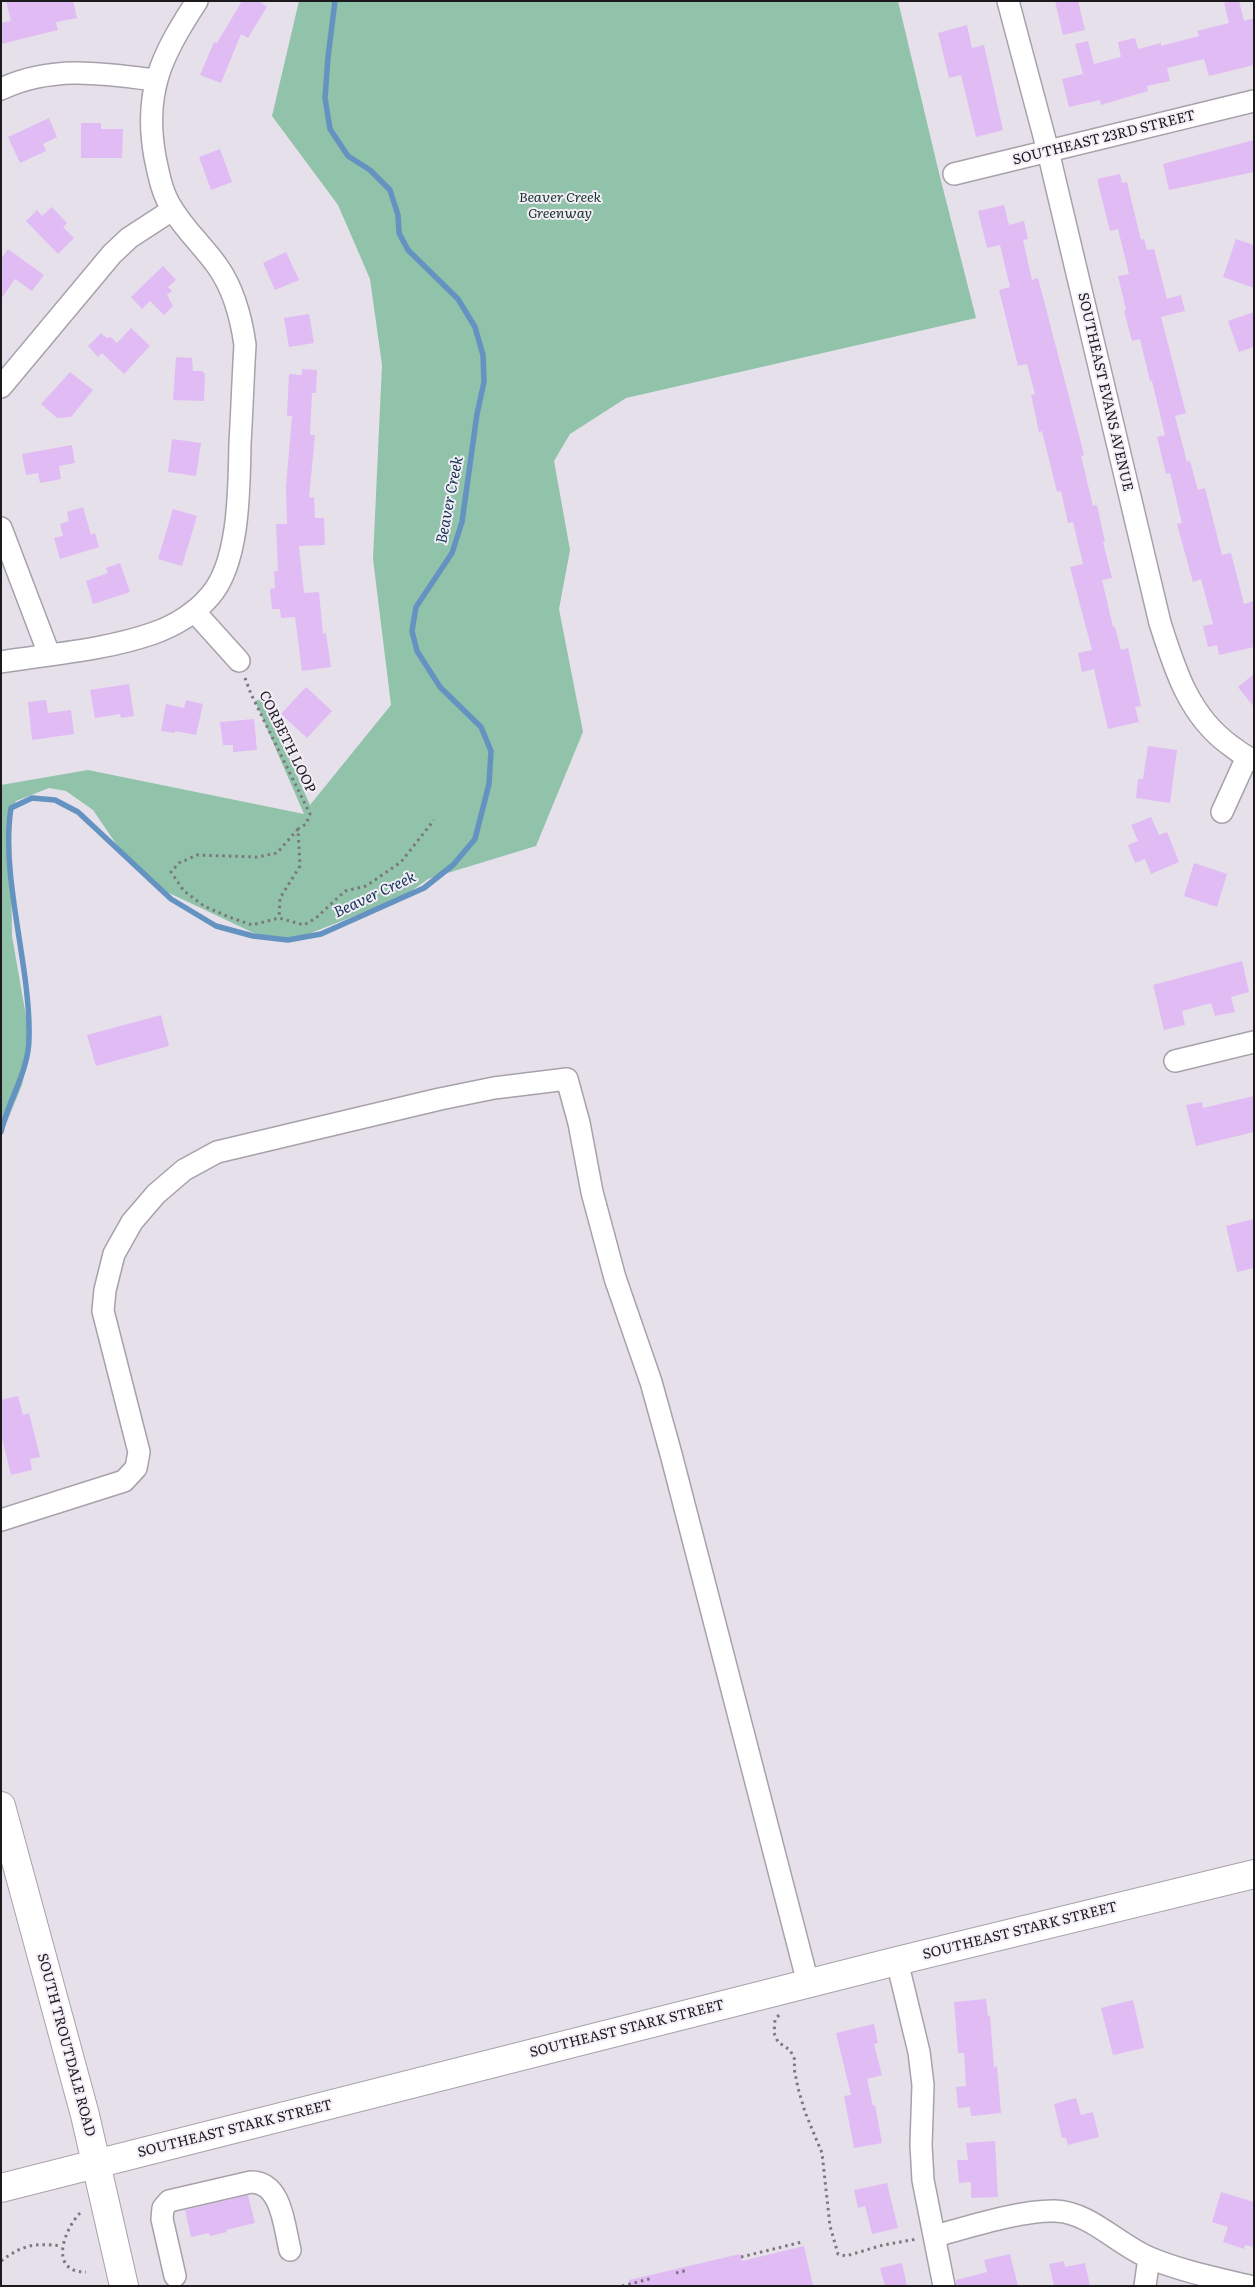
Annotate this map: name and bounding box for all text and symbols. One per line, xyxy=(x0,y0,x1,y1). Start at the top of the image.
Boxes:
street label: SOUTHEAST 23RD STREET xyxy=(1011,107,1197,169)
park label: Beaver Creek Greenway xyxy=(519,190,601,222)
street label: SOUTHEAST EVANS AVENUE xyxy=(1074,291,1136,493)
water label: Beaver Creek xyxy=(433,455,467,545)
street label: CORBETH LOOP xyxy=(255,688,319,796)
water label: Beaver Creek xyxy=(331,868,419,922)
street label: SOUTHEAST STARK STREET xyxy=(921,1899,1119,1963)
street label: SOUTH TROUTDALE ROAD xyxy=(33,1952,99,2138)
street label: SOUTHEAST STARK STREET xyxy=(528,1997,726,2061)
street label: SOUTHEAST STARK STREET xyxy=(136,2097,334,2161)

